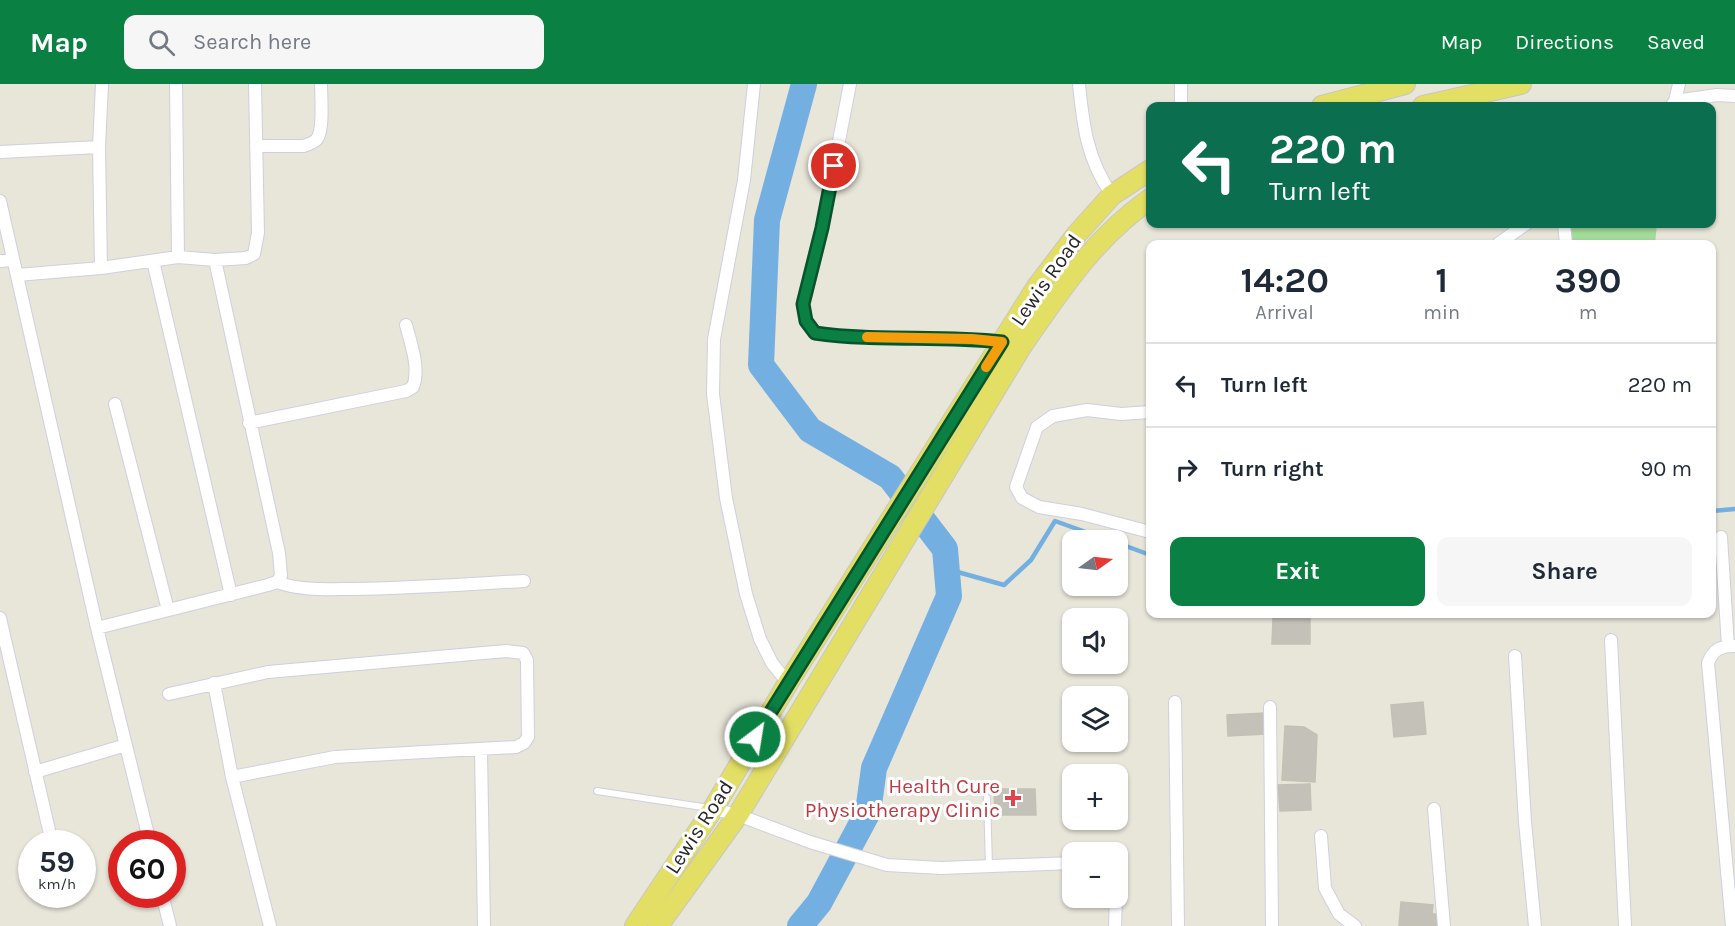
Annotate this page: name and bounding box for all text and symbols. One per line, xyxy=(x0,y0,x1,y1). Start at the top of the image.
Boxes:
search box xyxy=(124,15,544,69)
text: Map xyxy=(30,26,88,59)
icon: search xyxy=(145,26,178,59)
text: Search here xyxy=(193,29,311,55)
text: Map xyxy=(1441,30,1482,54)
text: Directions xyxy=(1515,30,1614,54)
text: Saved xyxy=(1647,30,1705,54)
text: 220 m xyxy=(1269,124,1397,174)
icon: left xyxy=(1170,126,1248,204)
pin xyxy=(808,140,859,191)
icon: arrive xyxy=(817,149,850,182)
text: Turn left xyxy=(1269,175,1370,207)
street label: Lewis Road xyxy=(1006,230,1086,330)
text: 14:20 xyxy=(1240,259,1329,301)
text: 1 xyxy=(1435,259,1448,301)
text: 390 xyxy=(1554,259,1622,301)
text: Arrival xyxy=(1255,301,1314,324)
text: min xyxy=(1423,301,1460,324)
text: m xyxy=(1579,301,1597,324)
icon: left xyxy=(1170,369,1203,402)
text: Turn left xyxy=(1221,372,1308,398)
text: 220 m xyxy=(1628,372,1692,398)
icon: right xyxy=(1170,453,1203,486)
text: Turn right xyxy=(1221,456,1324,482)
text: 90 m xyxy=(1640,456,1692,482)
north arrow xyxy=(1062,530,1128,596)
map controls xyxy=(1062,530,1128,908)
button: Exit xyxy=(1170,537,1425,606)
button: Share xyxy=(1437,537,1692,606)
button: sound xyxy=(1062,608,1128,674)
button: layers xyxy=(1062,686,1128,752)
position arrow xyxy=(723,705,787,769)
button: + xyxy=(1062,764,1128,830)
place label: Health Cure Physiotherapy Clinic xyxy=(805,774,1000,822)
street label: Lewis Road xyxy=(660,776,738,878)
marker: Health Cure Physiotherapy Clinic xyxy=(1004,789,1022,807)
speed limit sign: 60 xyxy=(108,830,186,908)
button: − xyxy=(1062,842,1128,908)
text: 59 xyxy=(39,844,75,880)
text: km/h xyxy=(38,875,76,893)

